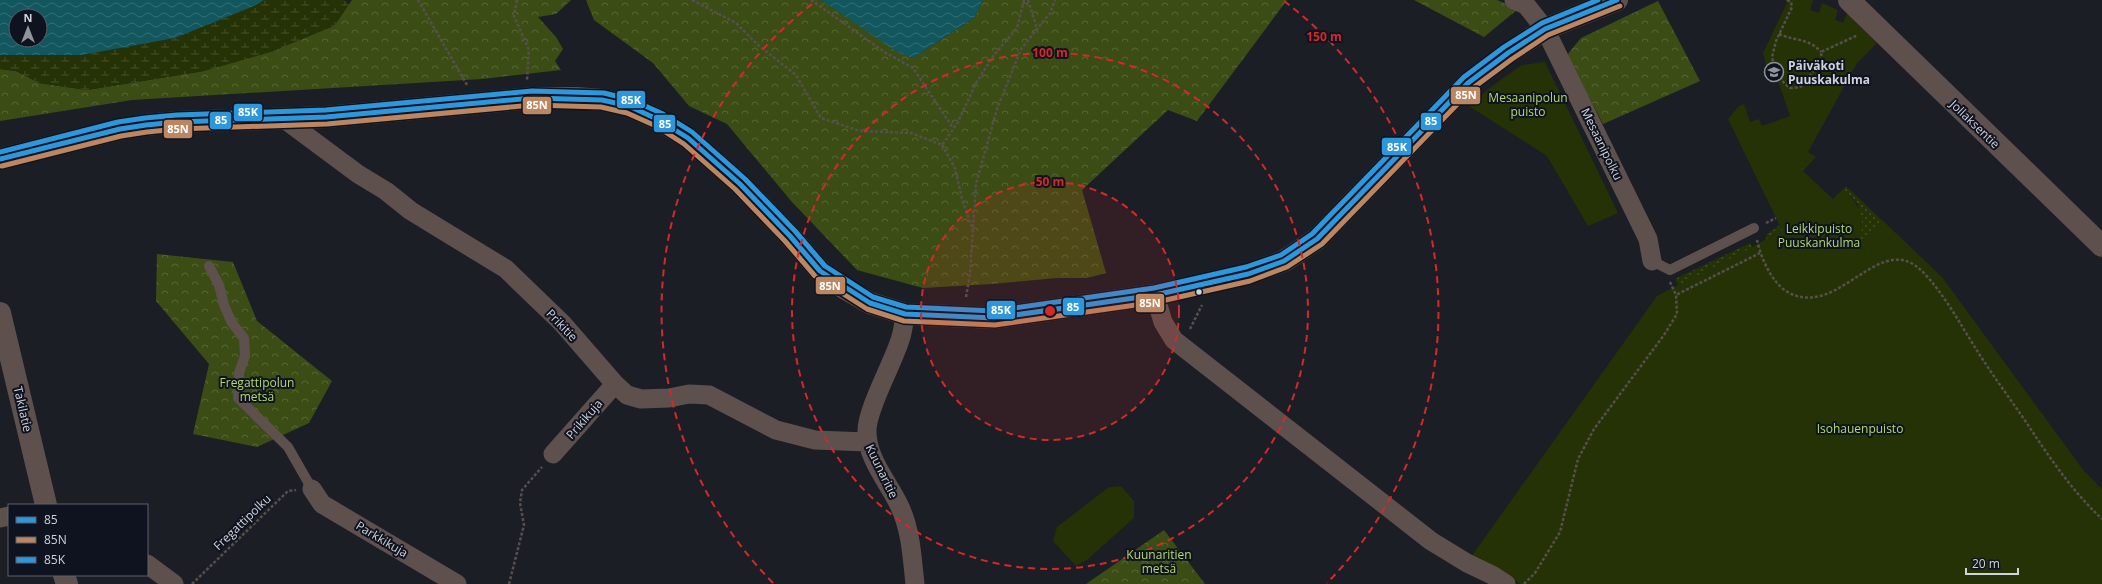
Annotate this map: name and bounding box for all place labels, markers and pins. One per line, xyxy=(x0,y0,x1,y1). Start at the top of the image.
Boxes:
place label: Päiväkoti Puuskakulma xyxy=(1788,57,1870,88)
school or university icon: Päiväkoti Puuskakulma xyxy=(1763,61,1785,83)
unlabelled marker xyxy=(1194,287,1204,297)
centre of rings xyxy=(1043,304,1057,318)

